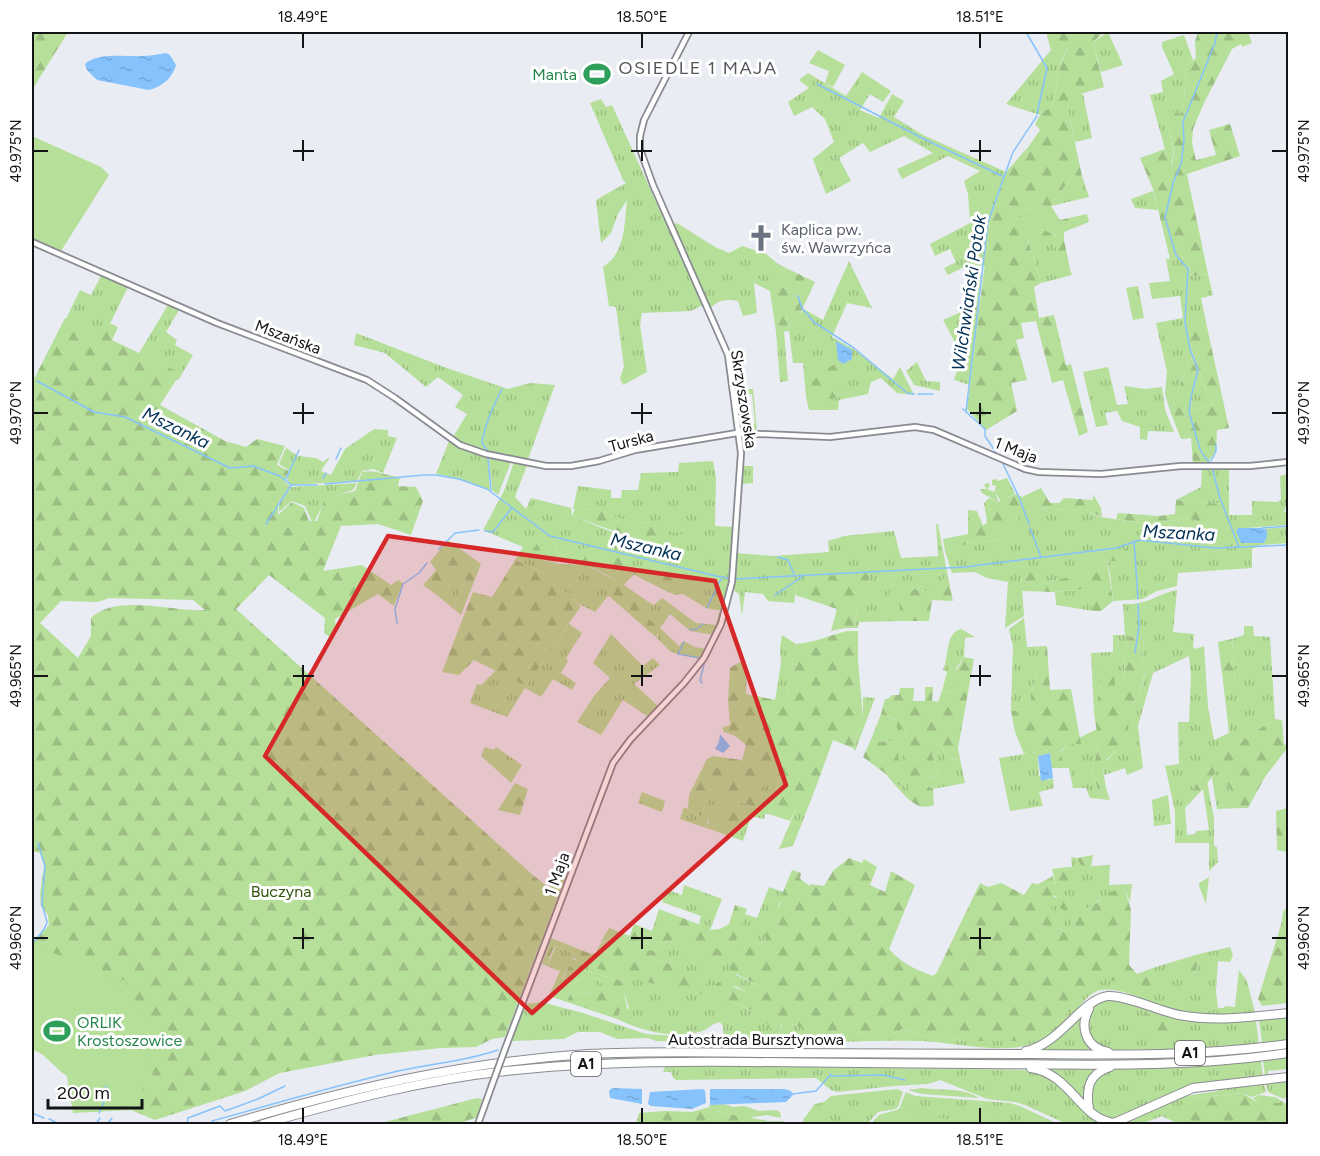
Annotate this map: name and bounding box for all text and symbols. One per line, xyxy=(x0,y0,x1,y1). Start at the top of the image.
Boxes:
text: 18.49°E xyxy=(278,8,328,26)
text: 18.50°E xyxy=(616,8,668,26)
text: 18.51°E xyxy=(956,8,1004,26)
district label: OSIEDLE 1 MAJA xyxy=(618,57,778,79)
sports icon: Manta xyxy=(582,59,612,89)
place label: Manta xyxy=(532,65,577,84)
text: 49.975°N xyxy=(7,119,25,183)
text: 49.975°N xyxy=(1295,119,1313,183)
water label: Wilchwiański Potok xyxy=(947,213,991,372)
place label: Kaplica pw. św. Wawrzyńca xyxy=(781,220,891,257)
church icon: Kaplica pw. św. Wawrzyńca xyxy=(746,223,776,253)
street label: Mszańska xyxy=(252,316,324,358)
street label: Skrzyszowska xyxy=(727,348,761,450)
text: 49.970°N xyxy=(7,381,25,445)
text: 49.970°N xyxy=(1295,381,1313,445)
water label: Mszanka xyxy=(139,402,214,454)
street label: Turska xyxy=(607,426,655,456)
street label: 1 Maja xyxy=(992,433,1040,467)
water label: Mszanka xyxy=(1142,520,1216,546)
water label: Mszanka xyxy=(608,528,684,566)
text: 49.965°N xyxy=(7,644,25,708)
text: 49.965°N xyxy=(1295,644,1313,708)
street label: 1 Maja xyxy=(540,850,574,898)
park label: Buczyna xyxy=(251,882,311,901)
text: 49.960°N xyxy=(7,906,25,970)
text: 49.960°N xyxy=(1295,906,1313,970)
place label: ORLIK Krostoszowice xyxy=(77,1013,182,1050)
sports icon: ORLIK Krostoszowice xyxy=(42,1016,72,1046)
street label: Autostrada Bursztynowa xyxy=(668,1030,844,1049)
road number: A1 xyxy=(1175,1041,1205,1065)
road number: A1 xyxy=(571,1052,601,1076)
scale bar xyxy=(48,1072,142,1110)
text: 200 m xyxy=(57,1082,110,1104)
text: 18.49°E xyxy=(278,1131,328,1149)
text: 18.50°E xyxy=(616,1131,668,1149)
text: 18.51°E xyxy=(956,1131,1004,1149)

